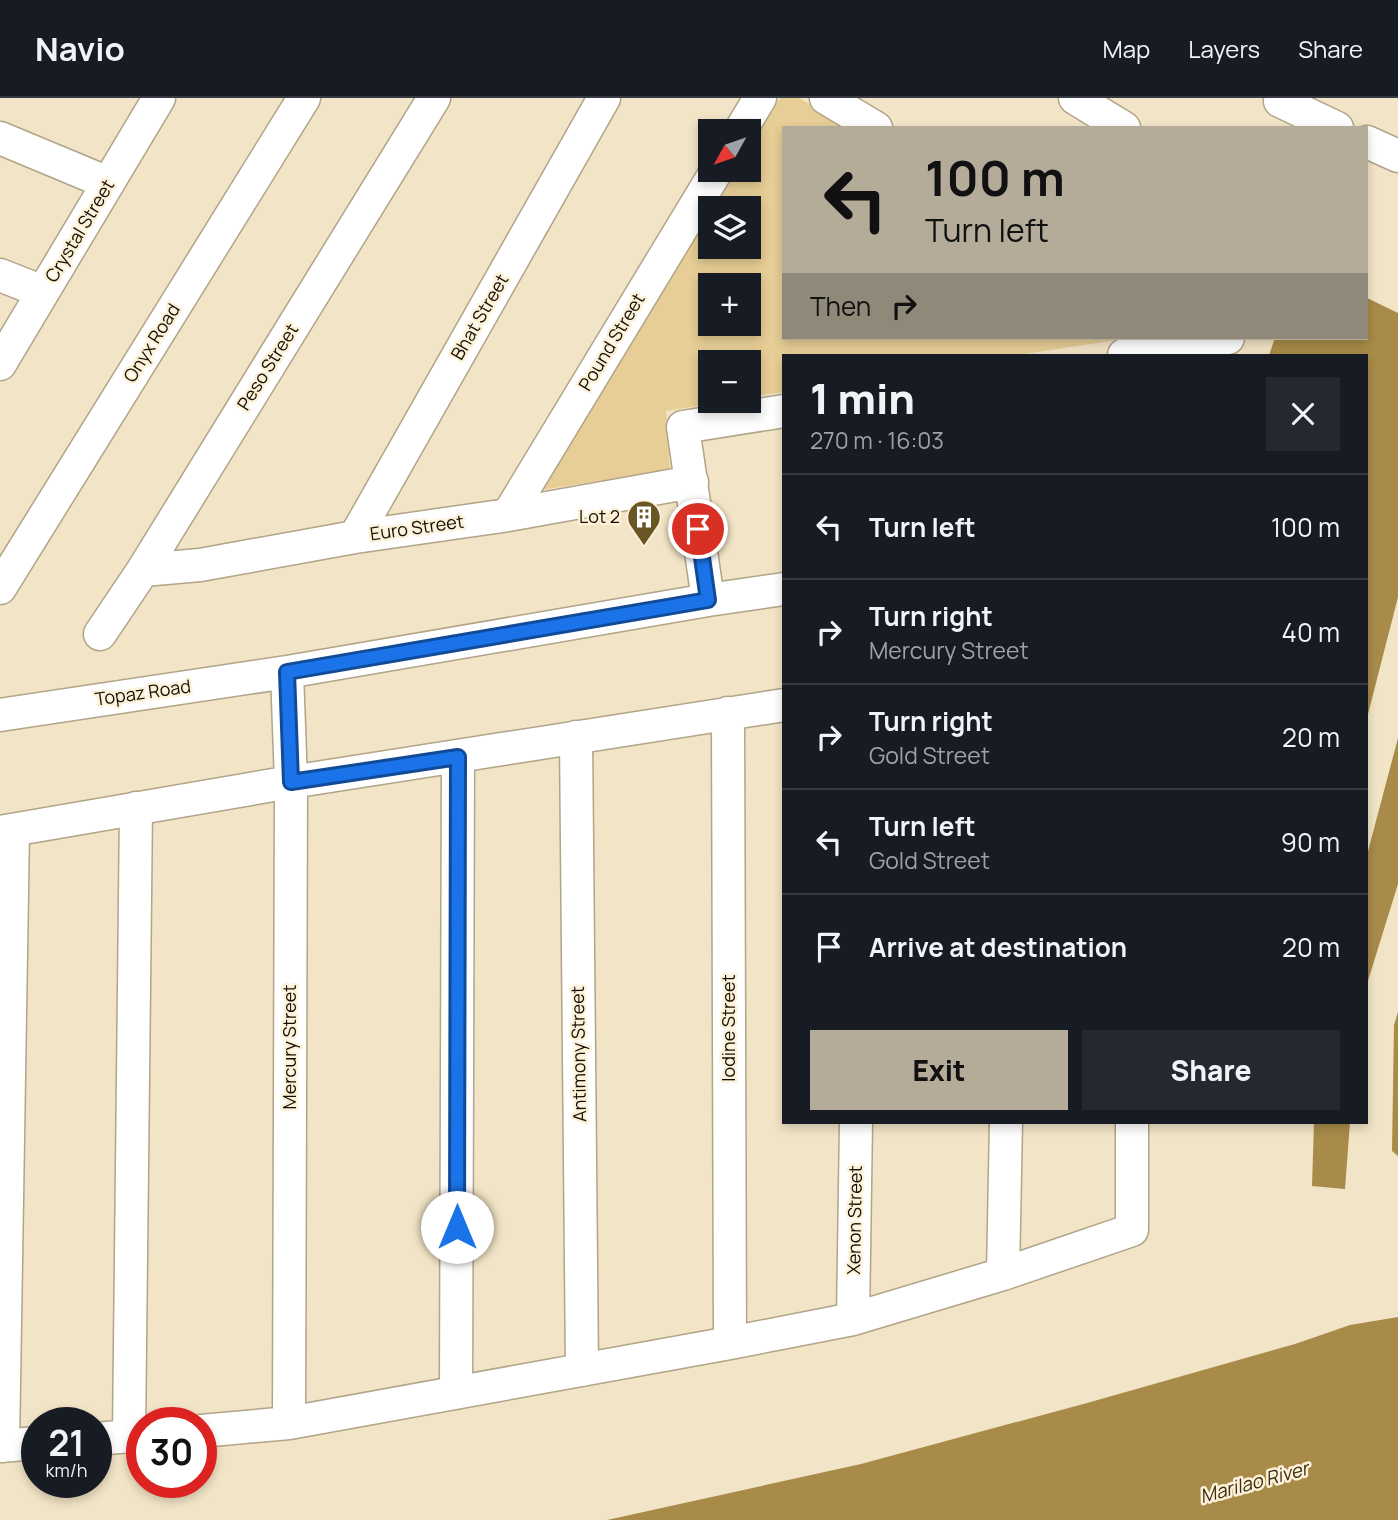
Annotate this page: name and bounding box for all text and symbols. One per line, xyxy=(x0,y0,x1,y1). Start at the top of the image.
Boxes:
text: Navio xyxy=(35,26,125,71)
text: Map xyxy=(1103,32,1150,65)
text: Layers xyxy=(1188,32,1260,65)
text: Share xyxy=(1298,32,1363,65)
north arrow xyxy=(698,119,761,182)
map controls xyxy=(698,119,761,413)
text: 100 m xyxy=(925,144,1065,211)
icon: left xyxy=(810,154,901,245)
street label: Crystal Street xyxy=(39,175,119,286)
button: layers xyxy=(698,196,761,259)
text: Turn left xyxy=(925,208,1049,252)
street label: Bhat Street xyxy=(445,269,513,364)
button: + xyxy=(698,273,761,336)
icon: right xyxy=(885,287,923,325)
street label: Pound Street xyxy=(573,288,650,395)
text: Then xyxy=(810,288,871,324)
street label: Onyx Road xyxy=(117,299,185,386)
street label: Peso Street xyxy=(231,319,303,414)
button: − xyxy=(698,350,761,413)
text: 1 min xyxy=(810,369,915,427)
button: close xyxy=(1266,377,1340,451)
text: 270 m · 16:03 xyxy=(810,424,944,456)
building icon: Lot 2 xyxy=(625,498,663,547)
pin xyxy=(668,499,728,559)
place label: Lot 2 xyxy=(579,504,620,528)
icon: left xyxy=(810,508,848,546)
street label: Euro Street xyxy=(368,509,465,545)
text: Turn left xyxy=(869,509,976,545)
text: 100 m xyxy=(1271,509,1340,545)
icon: arrive xyxy=(679,510,717,548)
text: Turn right xyxy=(869,598,993,634)
icon: right xyxy=(810,613,848,651)
text: 40 m xyxy=(1282,614,1340,650)
text: Mercury Street xyxy=(869,634,1029,666)
street label: Topaz Road xyxy=(93,673,192,711)
text: Turn right xyxy=(869,703,993,739)
icon: right xyxy=(810,718,848,756)
text: 20 m xyxy=(1282,719,1340,755)
text: Gold Street xyxy=(869,739,990,771)
text: Turn left xyxy=(869,808,976,844)
icon: left xyxy=(810,823,848,861)
text: 90 m xyxy=(1281,824,1340,860)
text: Gold Street xyxy=(869,844,990,876)
icon: arrive xyxy=(810,928,848,966)
text: Arrive at destination xyxy=(869,929,1127,965)
text: 20 m xyxy=(1282,929,1340,965)
street label: Iodine Street xyxy=(716,974,740,1082)
street label: Mercury Street xyxy=(277,985,301,1109)
street label: Antimony Street xyxy=(565,986,591,1122)
button: Exit xyxy=(810,1030,1068,1110)
button: Share xyxy=(1082,1030,1340,1110)
street label: Xenon Street xyxy=(841,1165,867,1275)
position arrow xyxy=(420,1190,494,1264)
speed limit sign: 30 xyxy=(126,1407,217,1498)
text: 21 xyxy=(48,1419,85,1467)
water label: Marilao River xyxy=(1197,1454,1313,1509)
text: km/h xyxy=(46,1458,87,1482)

